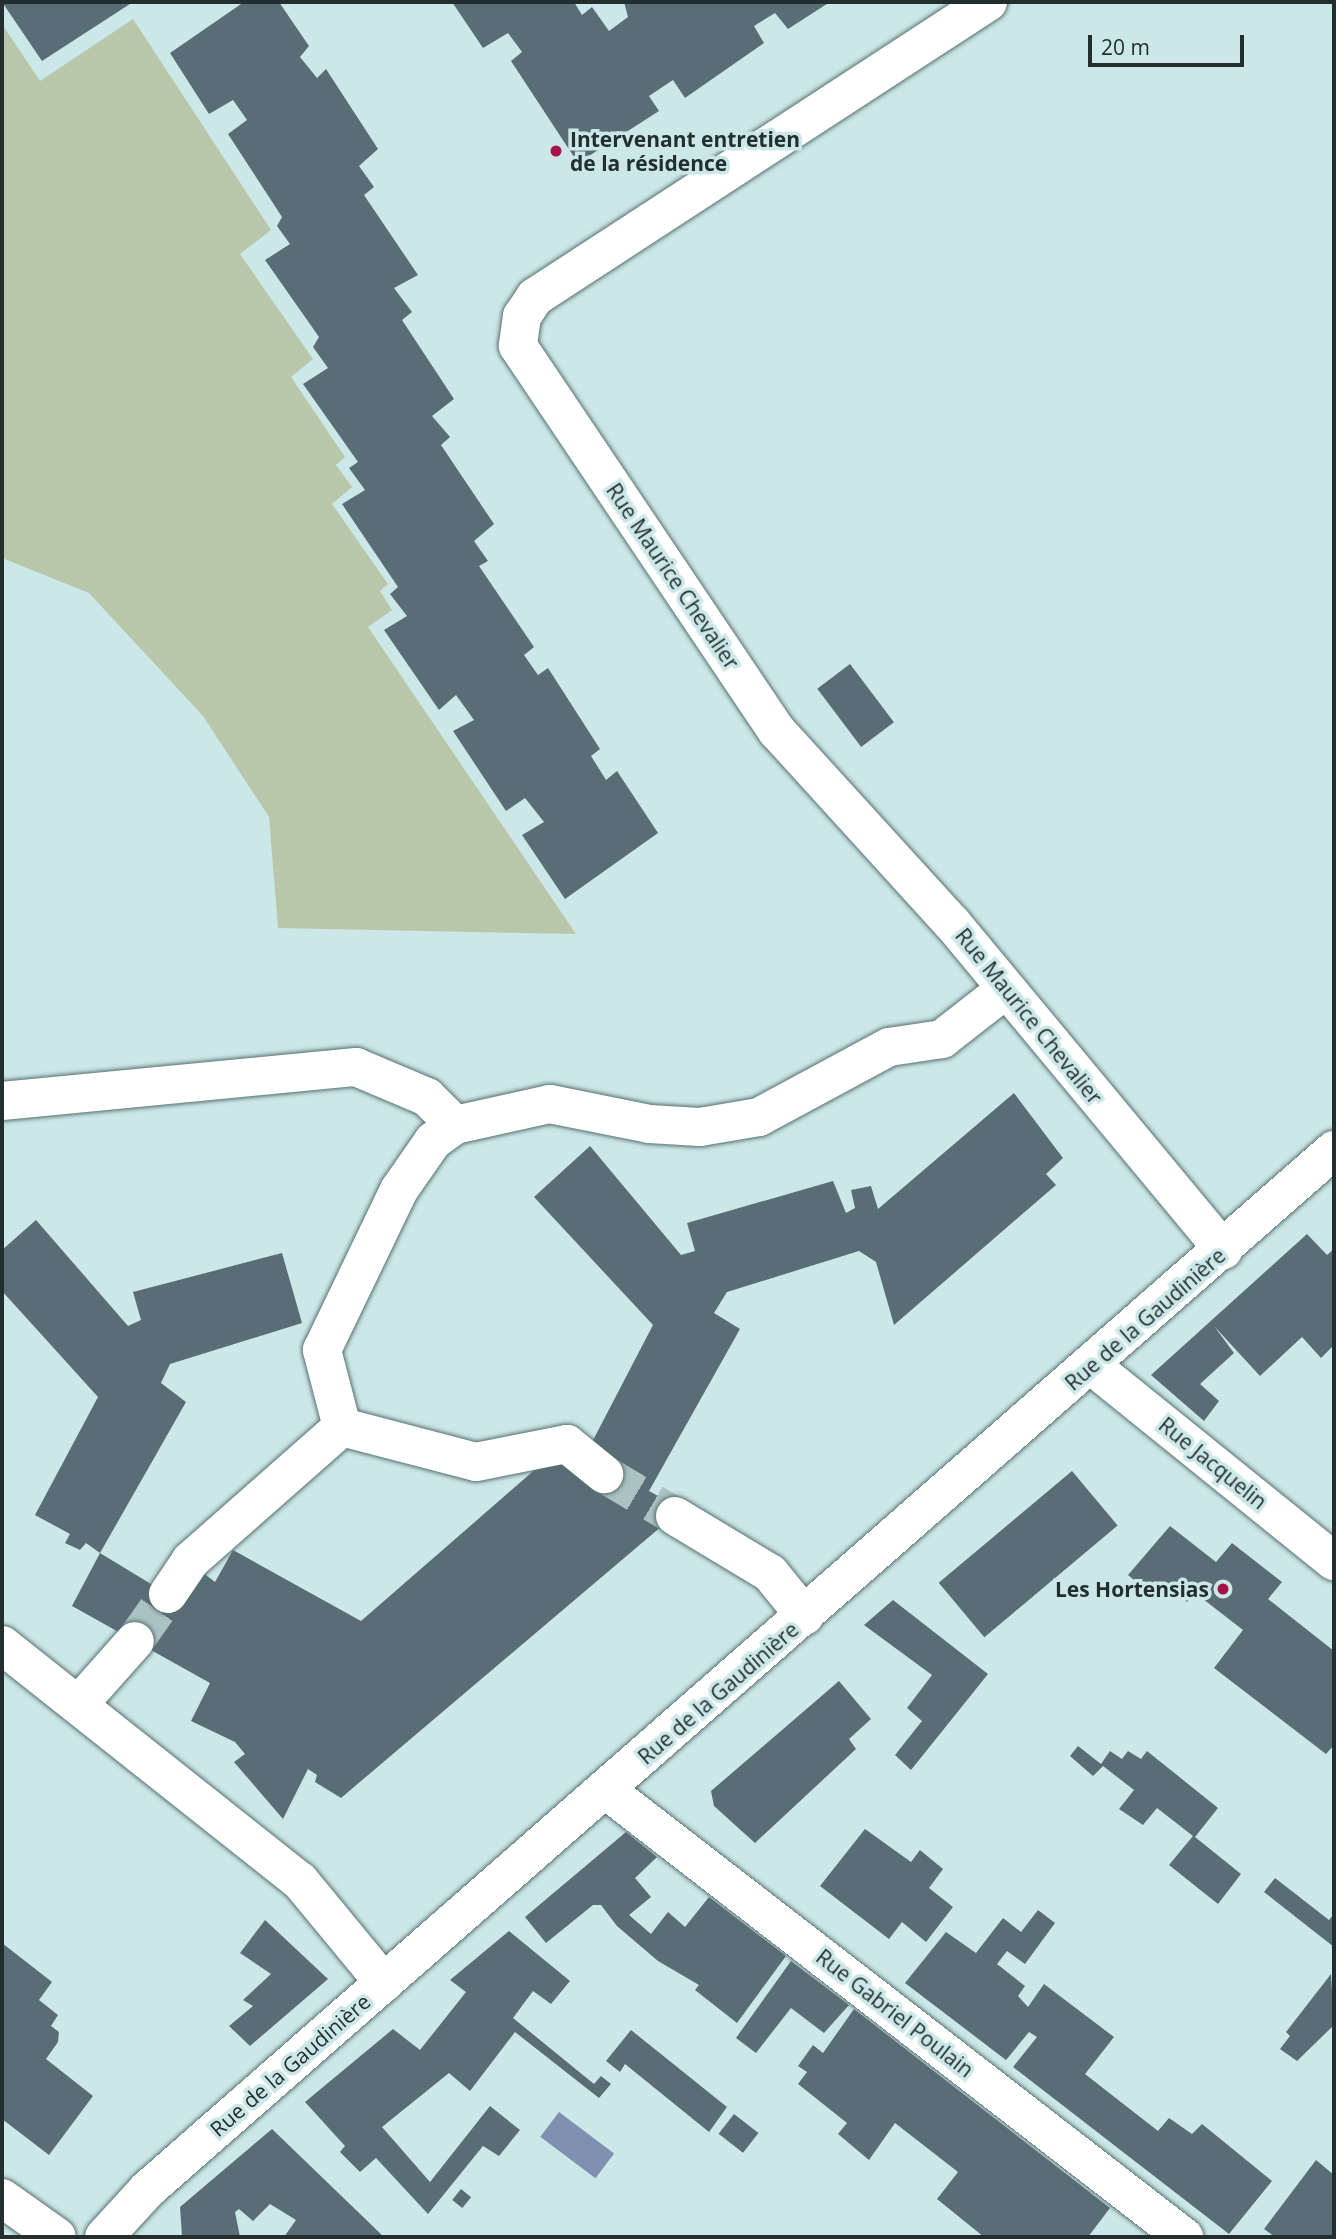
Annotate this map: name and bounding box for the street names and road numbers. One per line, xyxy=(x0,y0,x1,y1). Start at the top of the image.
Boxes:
street label: Rue Maurice Chevalier xyxy=(601,478,745,674)
street label: Rue Maurice Chevalier xyxy=(950,923,1108,1109)
street label: Rue de la Gaudinière xyxy=(1060,1243,1230,1395)
street label: Rue Jacquelin xyxy=(1154,1412,1272,1514)
street label: Rue de la Gaudinière xyxy=(633,1617,803,1769)
street label: Rue Gabriel Poulain xyxy=(811,1944,979,2082)
street label: Rue de la Gaudinière xyxy=(205,1989,375,2141)

